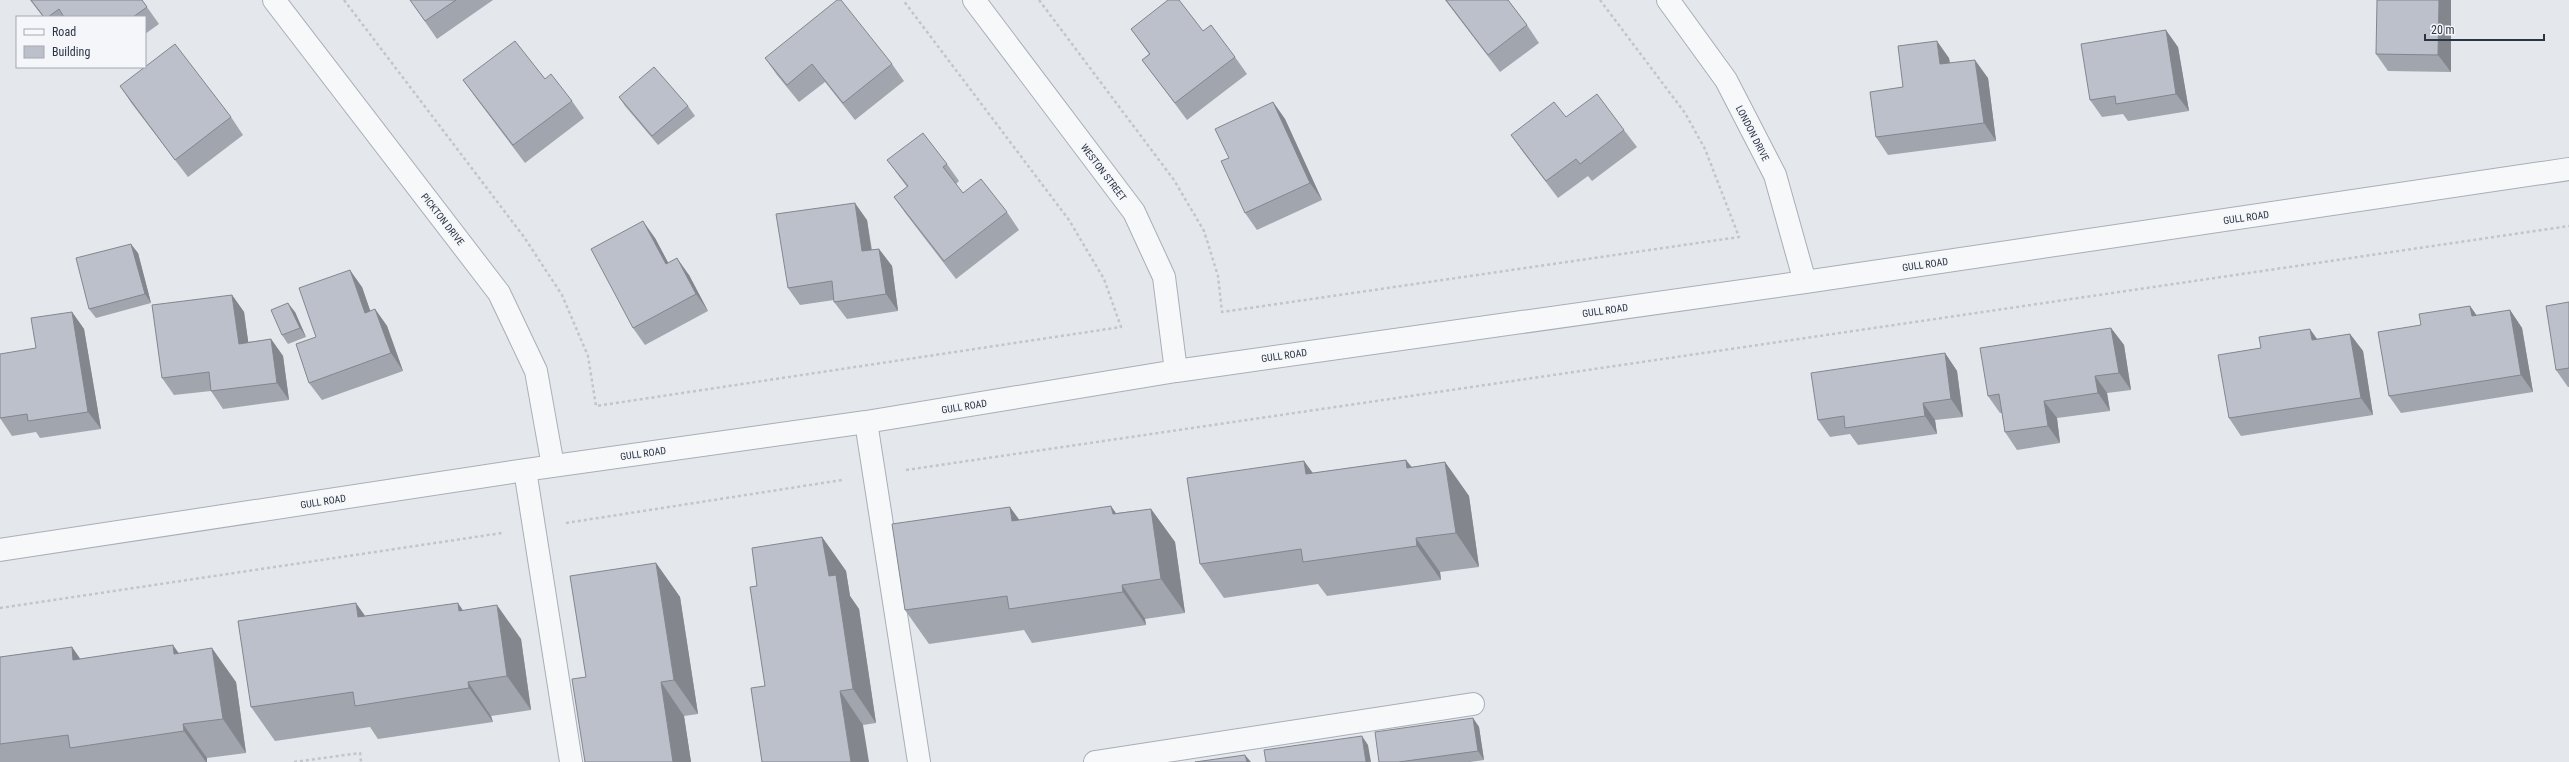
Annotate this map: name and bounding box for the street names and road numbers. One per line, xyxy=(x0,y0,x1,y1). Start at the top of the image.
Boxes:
street label: LONDON DRIVE xyxy=(1734,104,1771,163)
street label: WESTON STREET xyxy=(1079,142,1129,203)
street label: PICKTON DRIVE xyxy=(419,191,466,247)
street label: GULL ROAD xyxy=(2223,209,2270,226)
street label: GULL ROAD xyxy=(1902,256,1949,273)
street label: GULL ROAD xyxy=(1582,302,1629,319)
street label: GULL ROAD xyxy=(1261,347,1308,364)
street label: GULL ROAD xyxy=(940,397,988,416)
street label: GULL ROAD xyxy=(620,445,667,462)
street label: GULL ROAD xyxy=(299,492,347,511)

